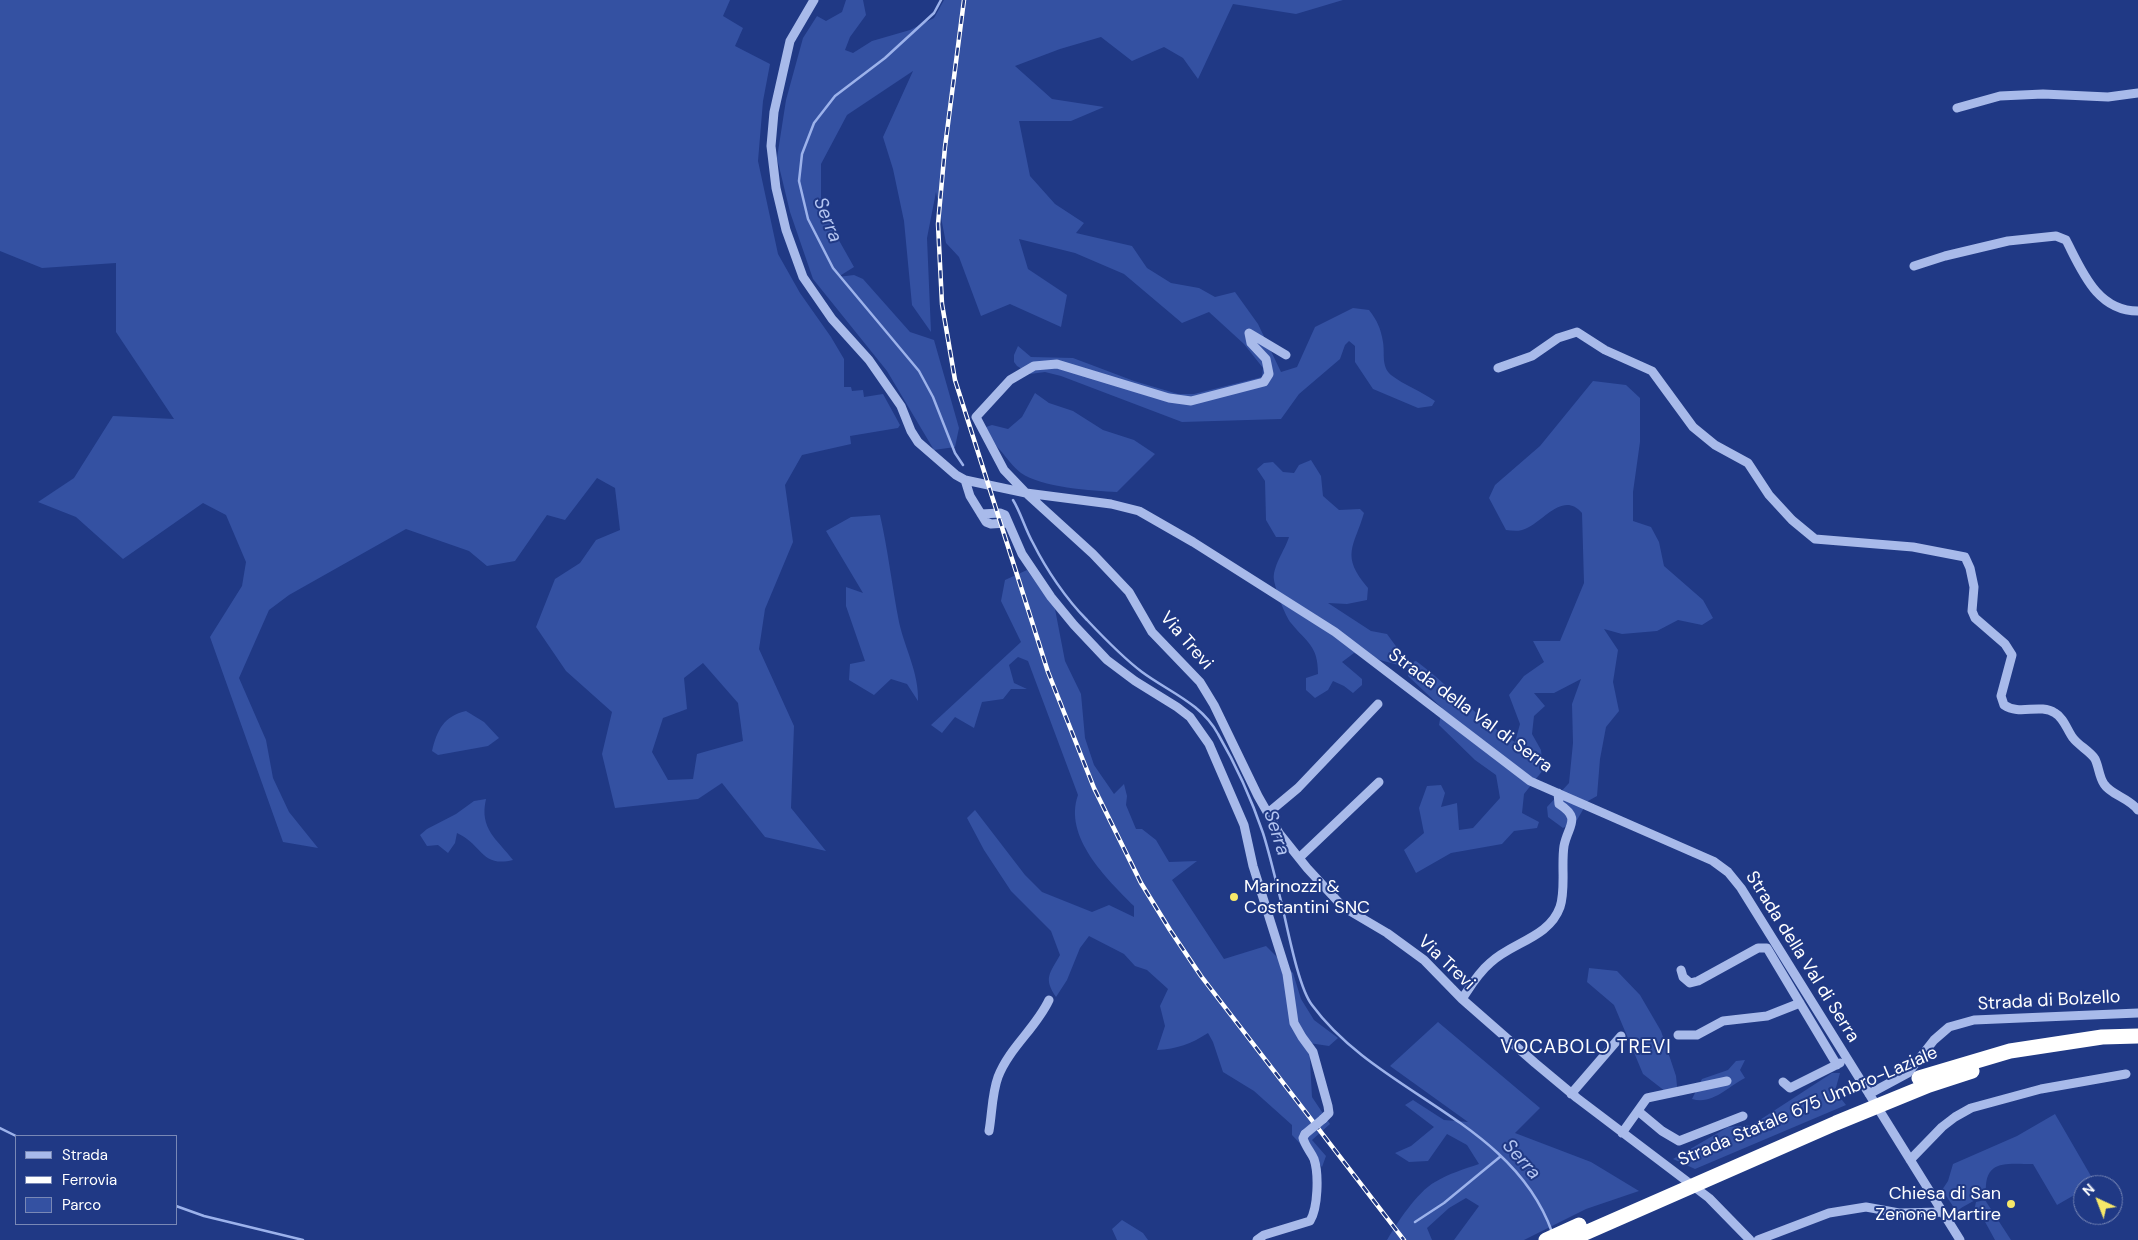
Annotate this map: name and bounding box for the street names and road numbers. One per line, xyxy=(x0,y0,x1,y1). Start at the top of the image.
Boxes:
street label: Via Trevi xyxy=(1155,607,1217,675)
street label: Strada della Val di Serra xyxy=(1384,644,1556,778)
street label: Strada della Val di Serra xyxy=(1740,867,1864,1047)
street label: Via Trevi xyxy=(1413,931,1479,995)
street label: Strada di Bolzello xyxy=(1977,986,2121,1016)
street label: Strada Statale 675 Umbro-Laziale xyxy=(1675,1042,1941,1172)

